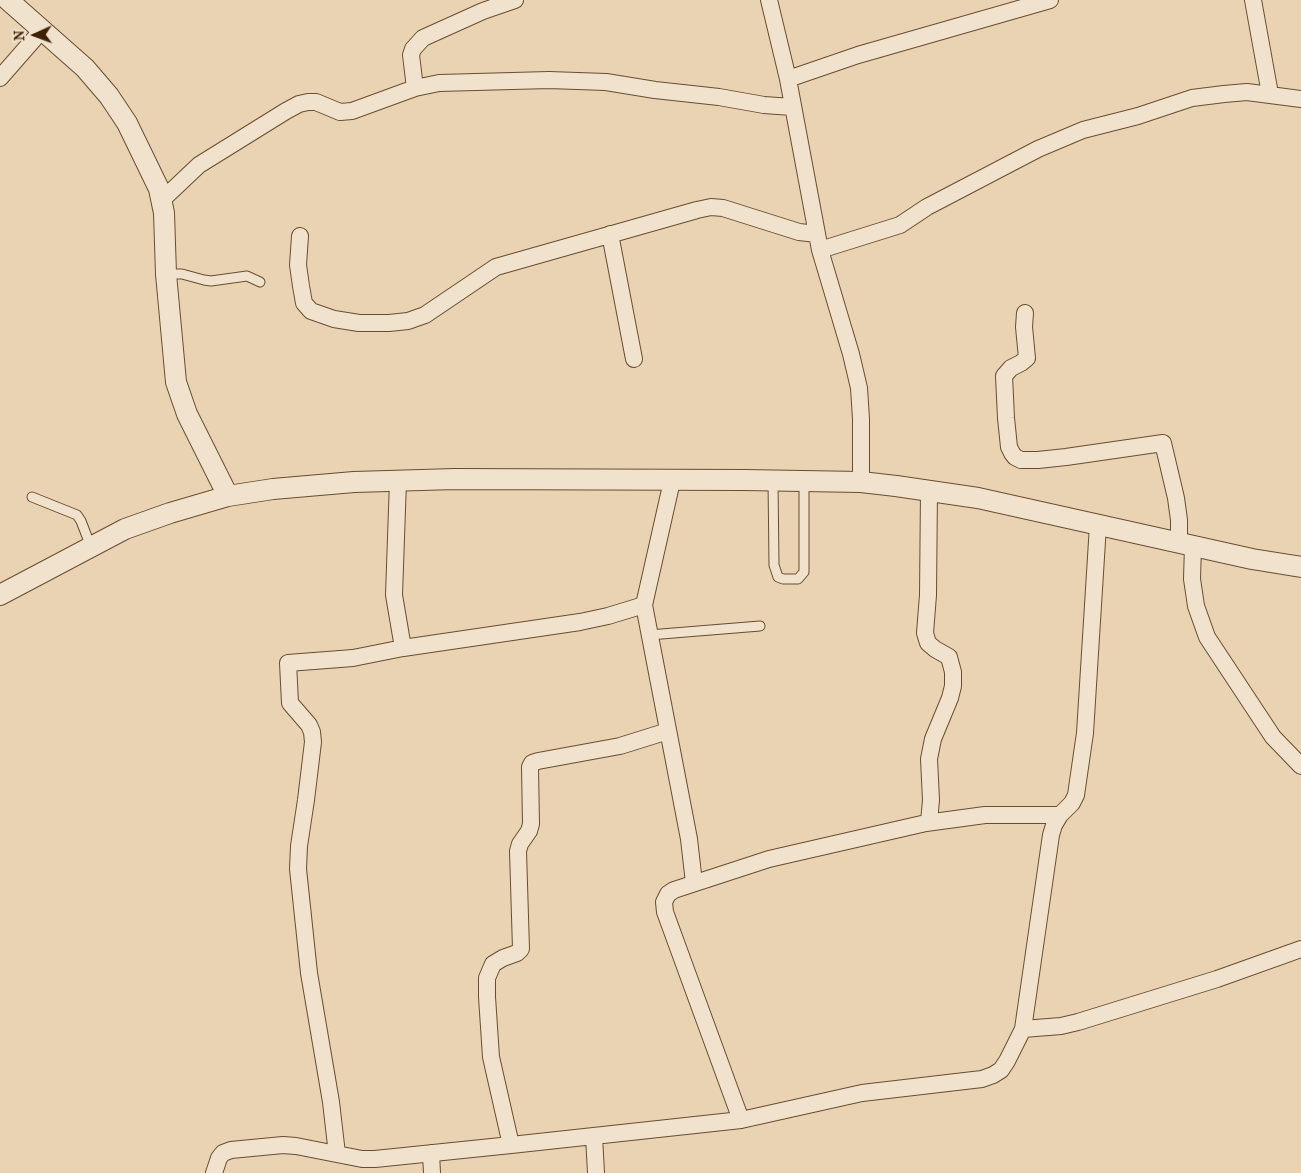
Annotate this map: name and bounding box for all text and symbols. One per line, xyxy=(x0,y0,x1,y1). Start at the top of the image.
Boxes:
north arrow xyxy=(10,10,60,60)
text: N xyxy=(11,30,28,41)

